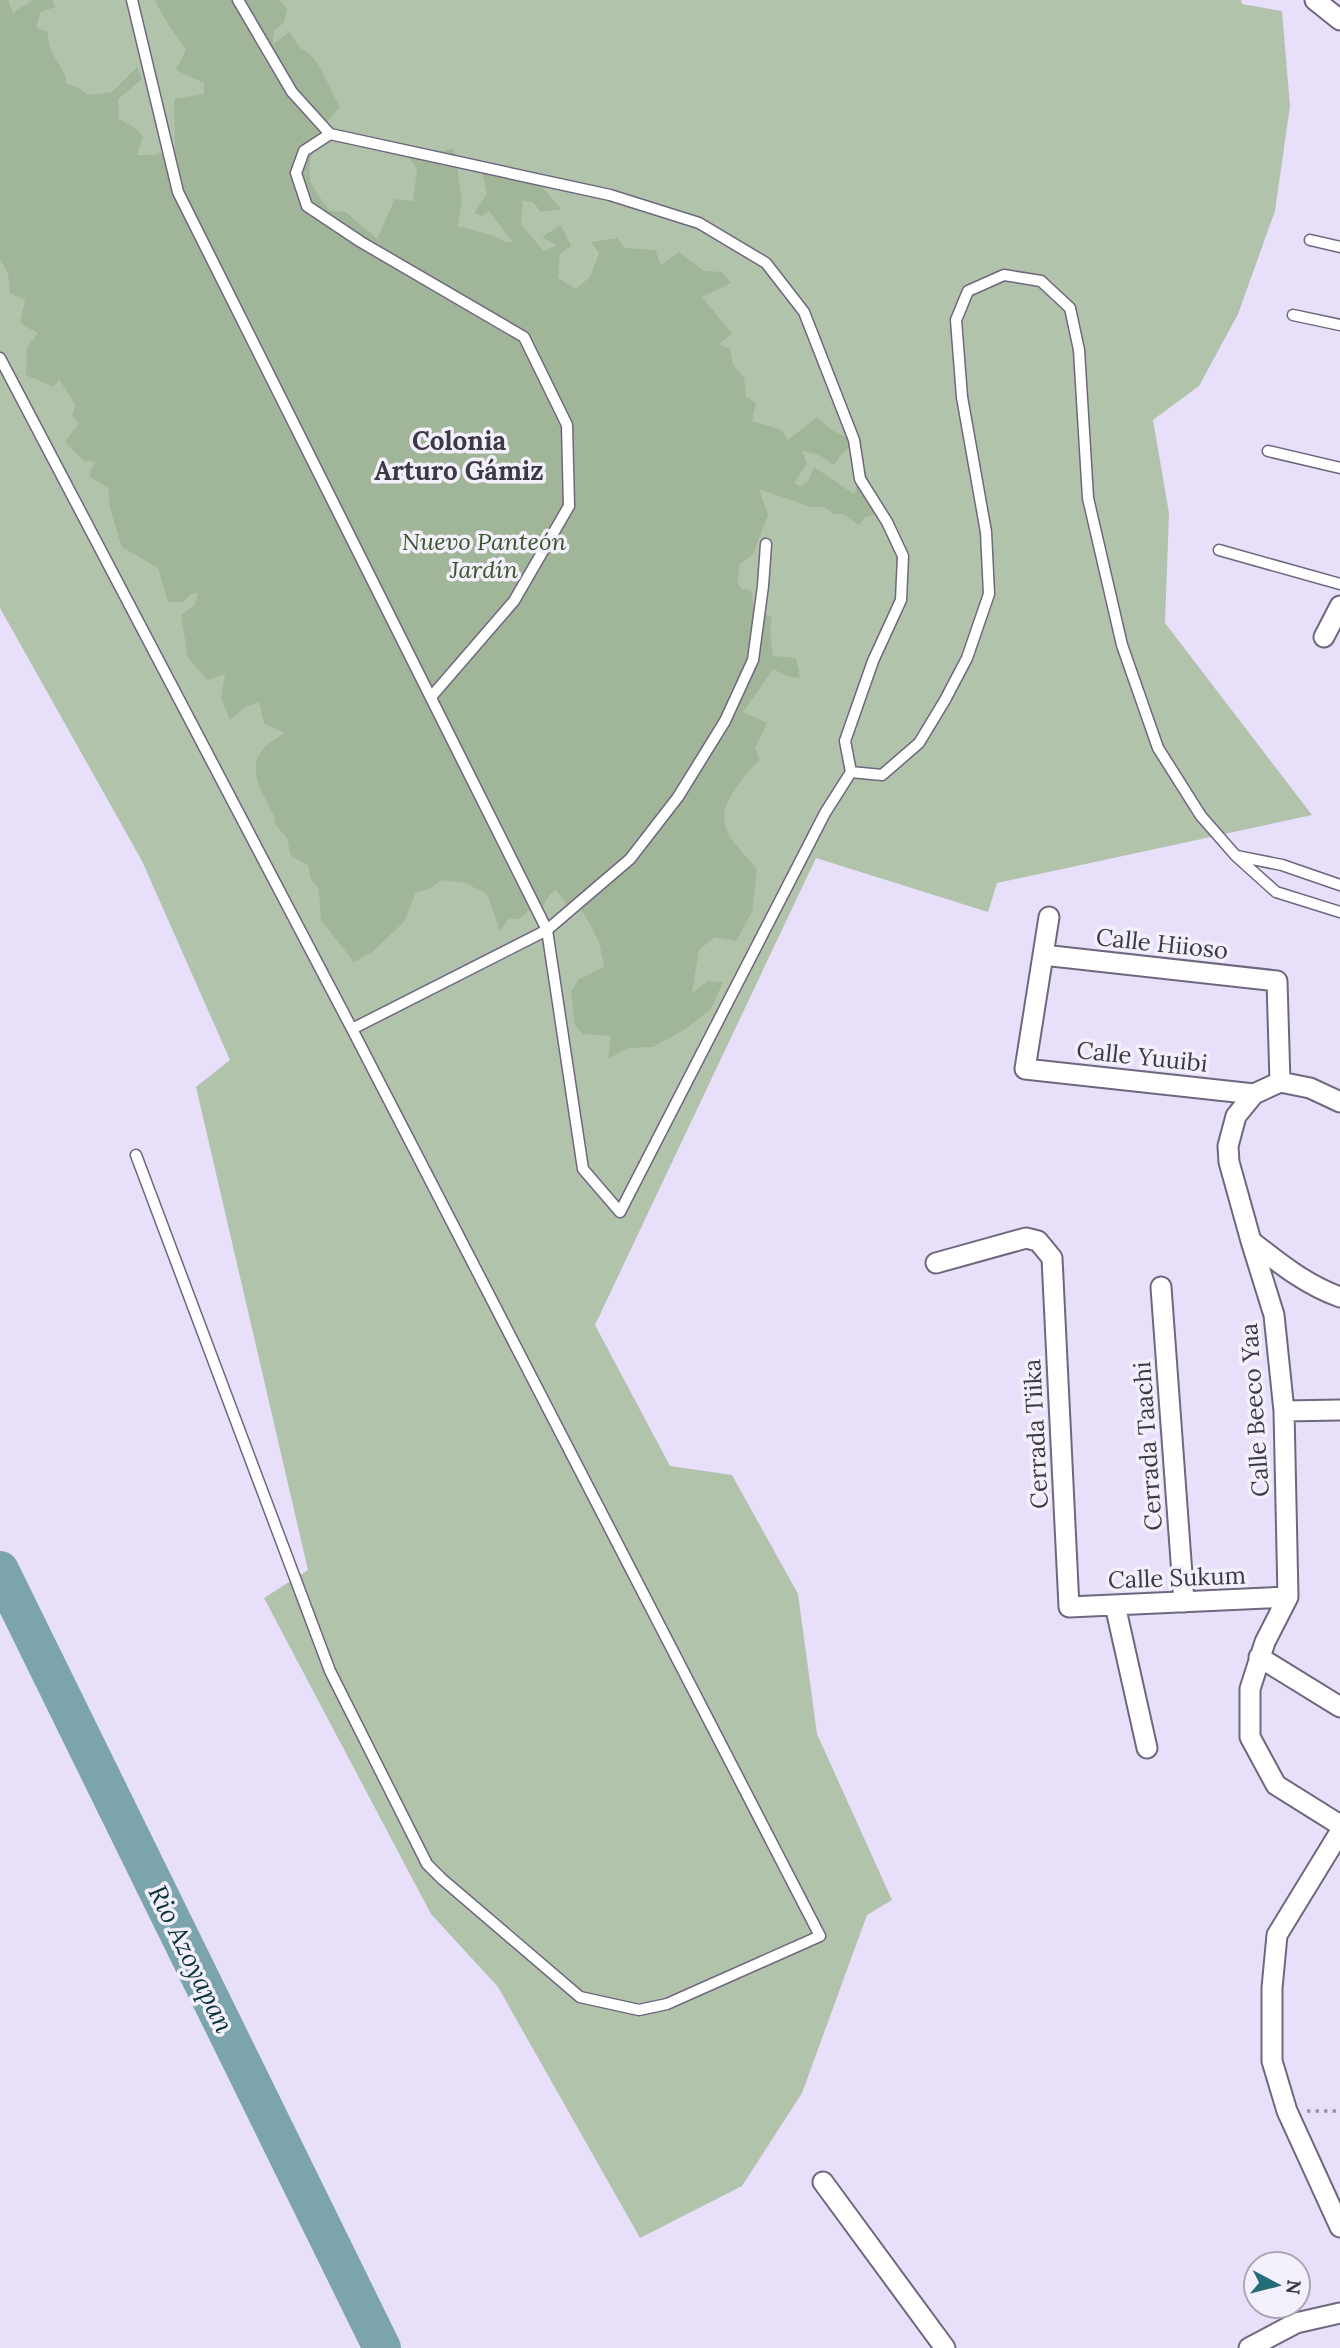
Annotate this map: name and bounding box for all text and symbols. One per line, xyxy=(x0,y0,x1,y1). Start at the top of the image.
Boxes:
district label: Colonia Arturo Gámiz xyxy=(374,424,544,487)
park label: Nuevo Panteón Jardín xyxy=(402,526,567,585)
street label: Calle Hiioso xyxy=(1094,921,1230,966)
street label: Calle Yuuibi xyxy=(1075,1034,1209,1079)
street label: Calle Beeco Yaa xyxy=(1233,1322,1276,1498)
street label: Cerrada Tiika xyxy=(1016,1358,1055,1510)
street label: Cerrada Taachi xyxy=(1126,1361,1169,1532)
street label: Calle Sukum xyxy=(1107,1560,1246,1595)
water label: Rio Azoyapan xyxy=(142,1880,241,2038)
north arrow xyxy=(1242,2250,1312,2320)
text: N xyxy=(1281,2278,1307,2296)

